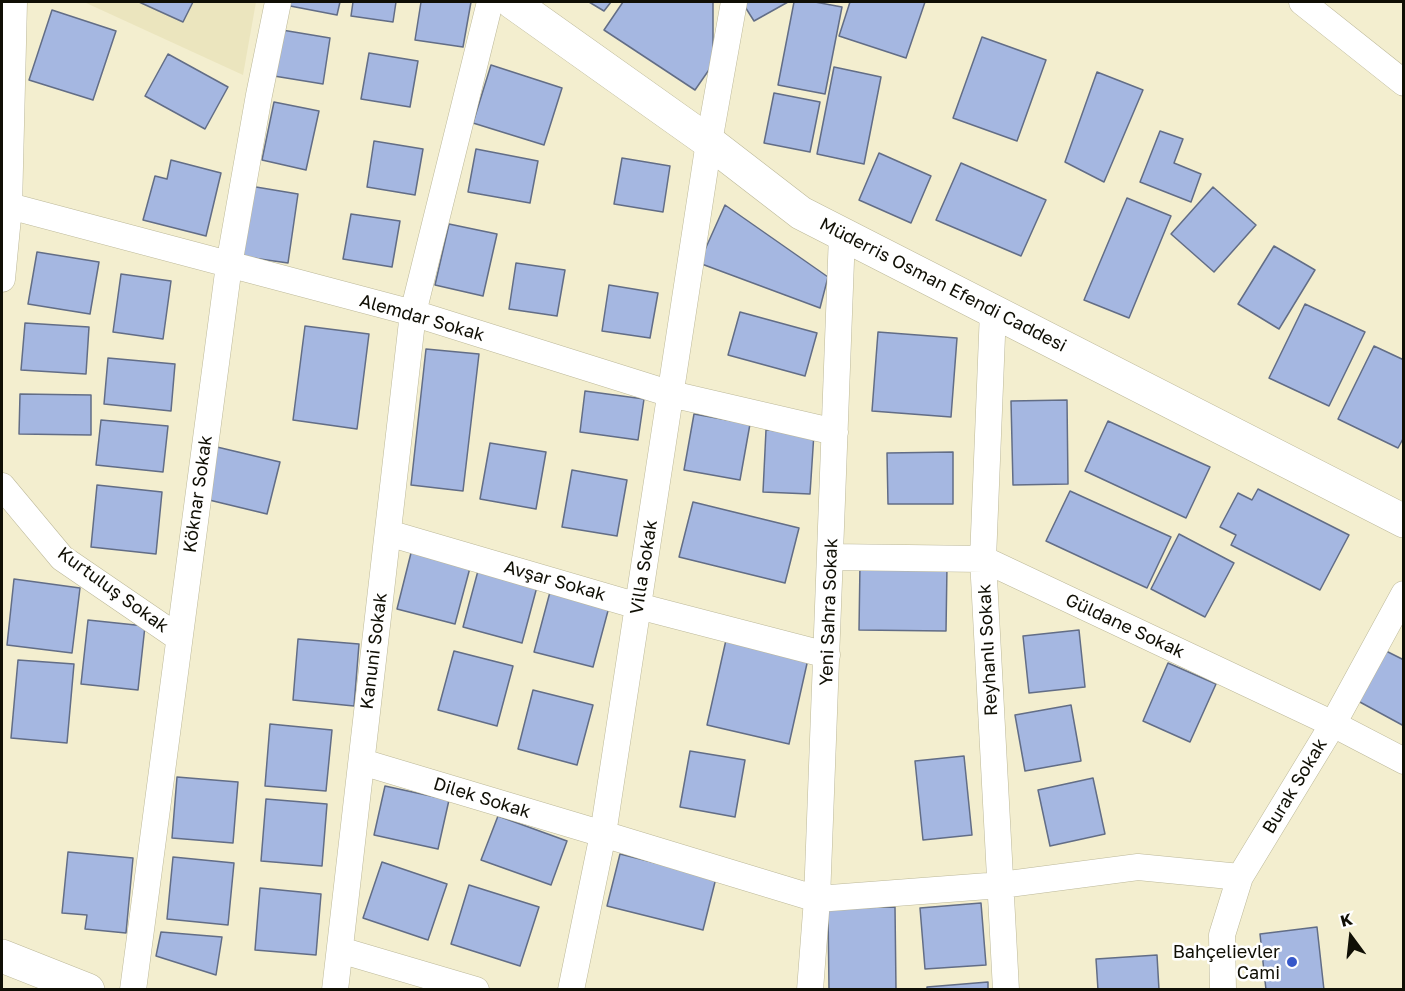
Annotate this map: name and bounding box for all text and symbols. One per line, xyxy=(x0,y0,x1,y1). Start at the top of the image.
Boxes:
street label: Müderris Osman Efendi Caddesi xyxy=(816,213,1070,357)
street label: Alemdar Sokak xyxy=(357,290,487,346)
street label: Köknar Sokak xyxy=(179,434,217,554)
street label: Villa Sokak xyxy=(626,518,662,616)
street label: Yeni Sahra Sokak xyxy=(816,538,842,686)
street label: Kurtuluş Sokak xyxy=(53,543,173,637)
street label: Avşar Sokak xyxy=(502,556,608,606)
street label: Reyhanlı Sokak xyxy=(974,583,1002,717)
street label: Güldane Sokak xyxy=(1062,589,1188,663)
street label: Kanuni Sokak xyxy=(356,591,392,711)
street label: Burak Sokak xyxy=(1258,734,1332,838)
street label: Dilek Sokak xyxy=(431,773,533,823)
north arrow xyxy=(1321,907,1381,967)
text: K xyxy=(1338,908,1355,931)
place label: Bahçelievler Cami xyxy=(1173,941,1280,984)
marker: Bahçelievler Cami xyxy=(1285,955,1299,969)

